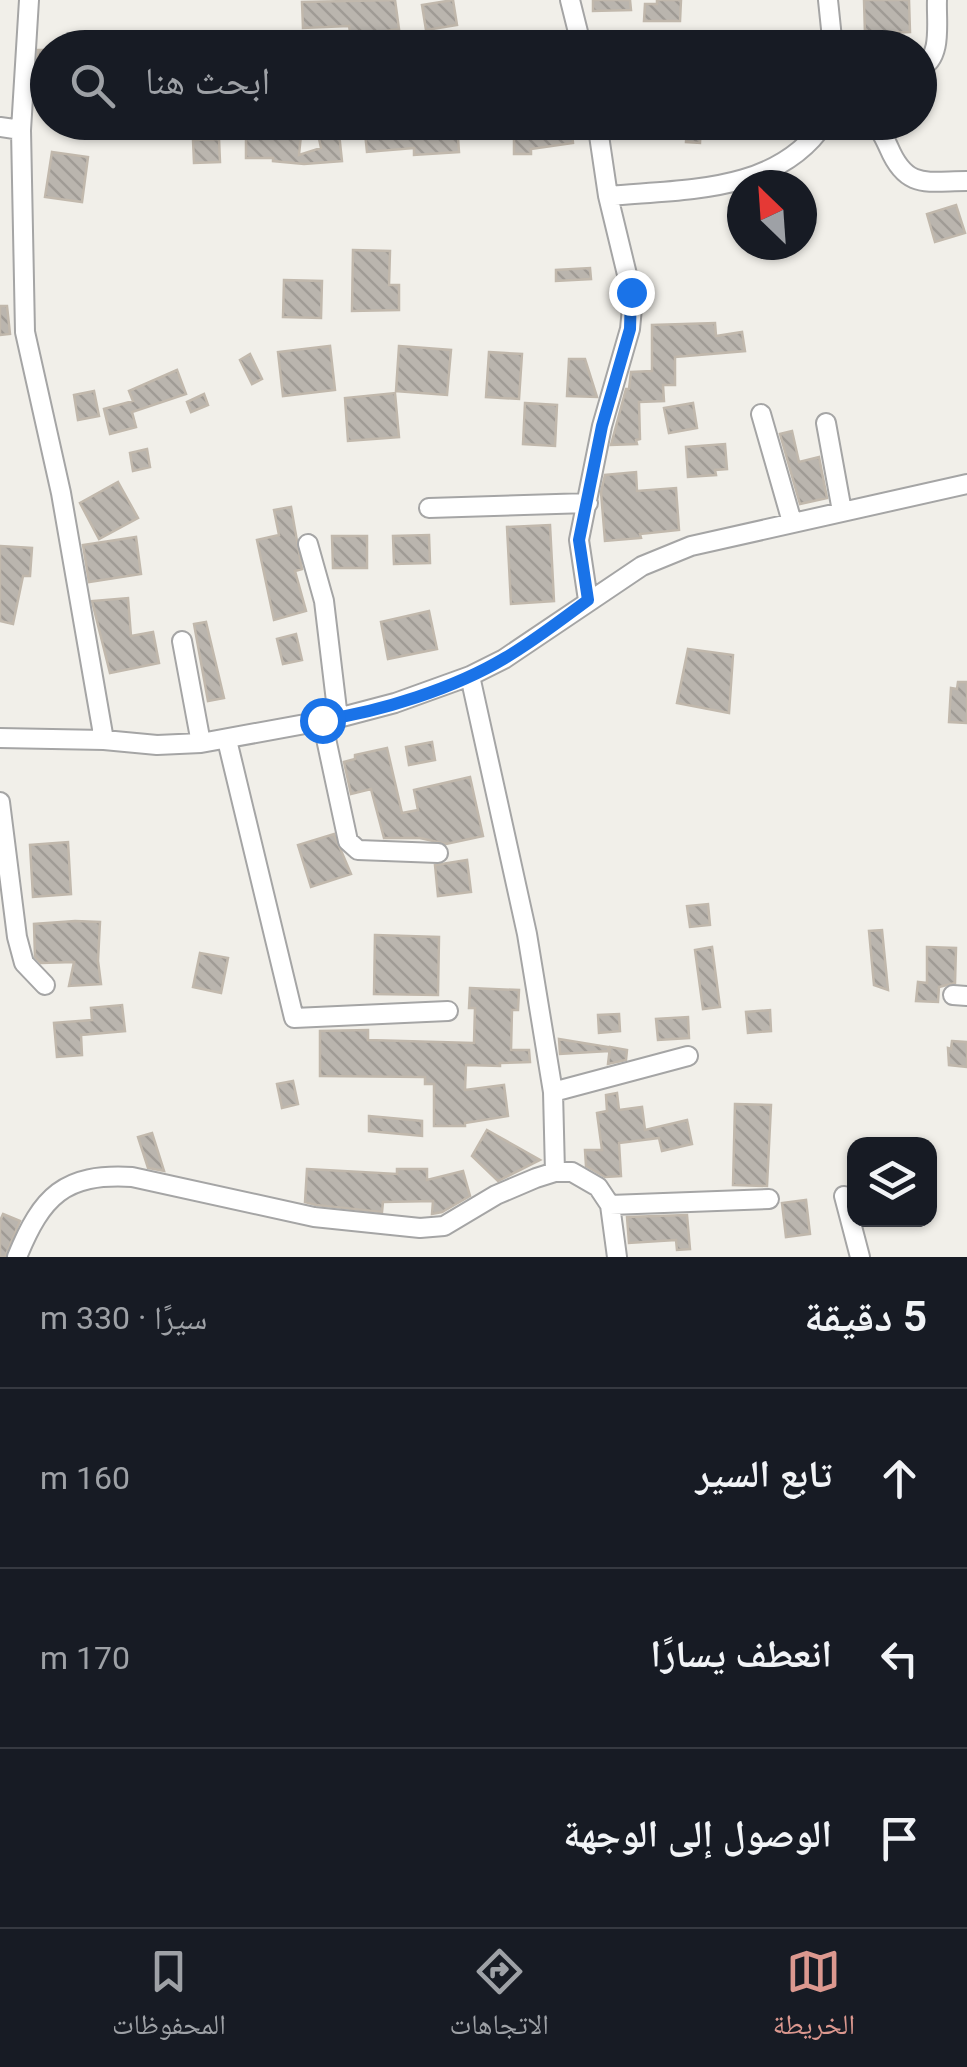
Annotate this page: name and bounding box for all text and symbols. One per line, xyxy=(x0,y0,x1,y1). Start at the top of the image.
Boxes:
search box xyxy=(30,30,937,140)
icon: search xyxy=(65,58,120,113)
text: ابحث هنا xyxy=(145,59,270,103)
north arrow xyxy=(727,170,817,260)
route end xyxy=(609,270,655,316)
route start xyxy=(300,698,346,744)
map controls xyxy=(847,1137,937,1227)
button: layers xyxy=(847,1137,937,1227)
text: 5 دقيقة xyxy=(804,1292,927,1341)
text: سيرًا · 330 m xyxy=(40,1299,207,1337)
icon: ahead xyxy=(872,1451,927,1506)
text: تابع السير xyxy=(696,1452,832,1496)
text: 160 m xyxy=(40,1459,130,1497)
icon: left xyxy=(872,1631,927,1686)
text: انعطف يسارًا xyxy=(650,1632,832,1676)
text: 170 m xyxy=(40,1639,130,1677)
icon: arrive xyxy=(872,1811,927,1866)
text: الوصول إلى الوجهة xyxy=(563,1812,832,1856)
tab: المحفوظات xyxy=(112,1944,226,2052)
tab: الاتجاهات xyxy=(450,1944,549,2052)
tab: الخريطة xyxy=(773,1944,855,2052)

